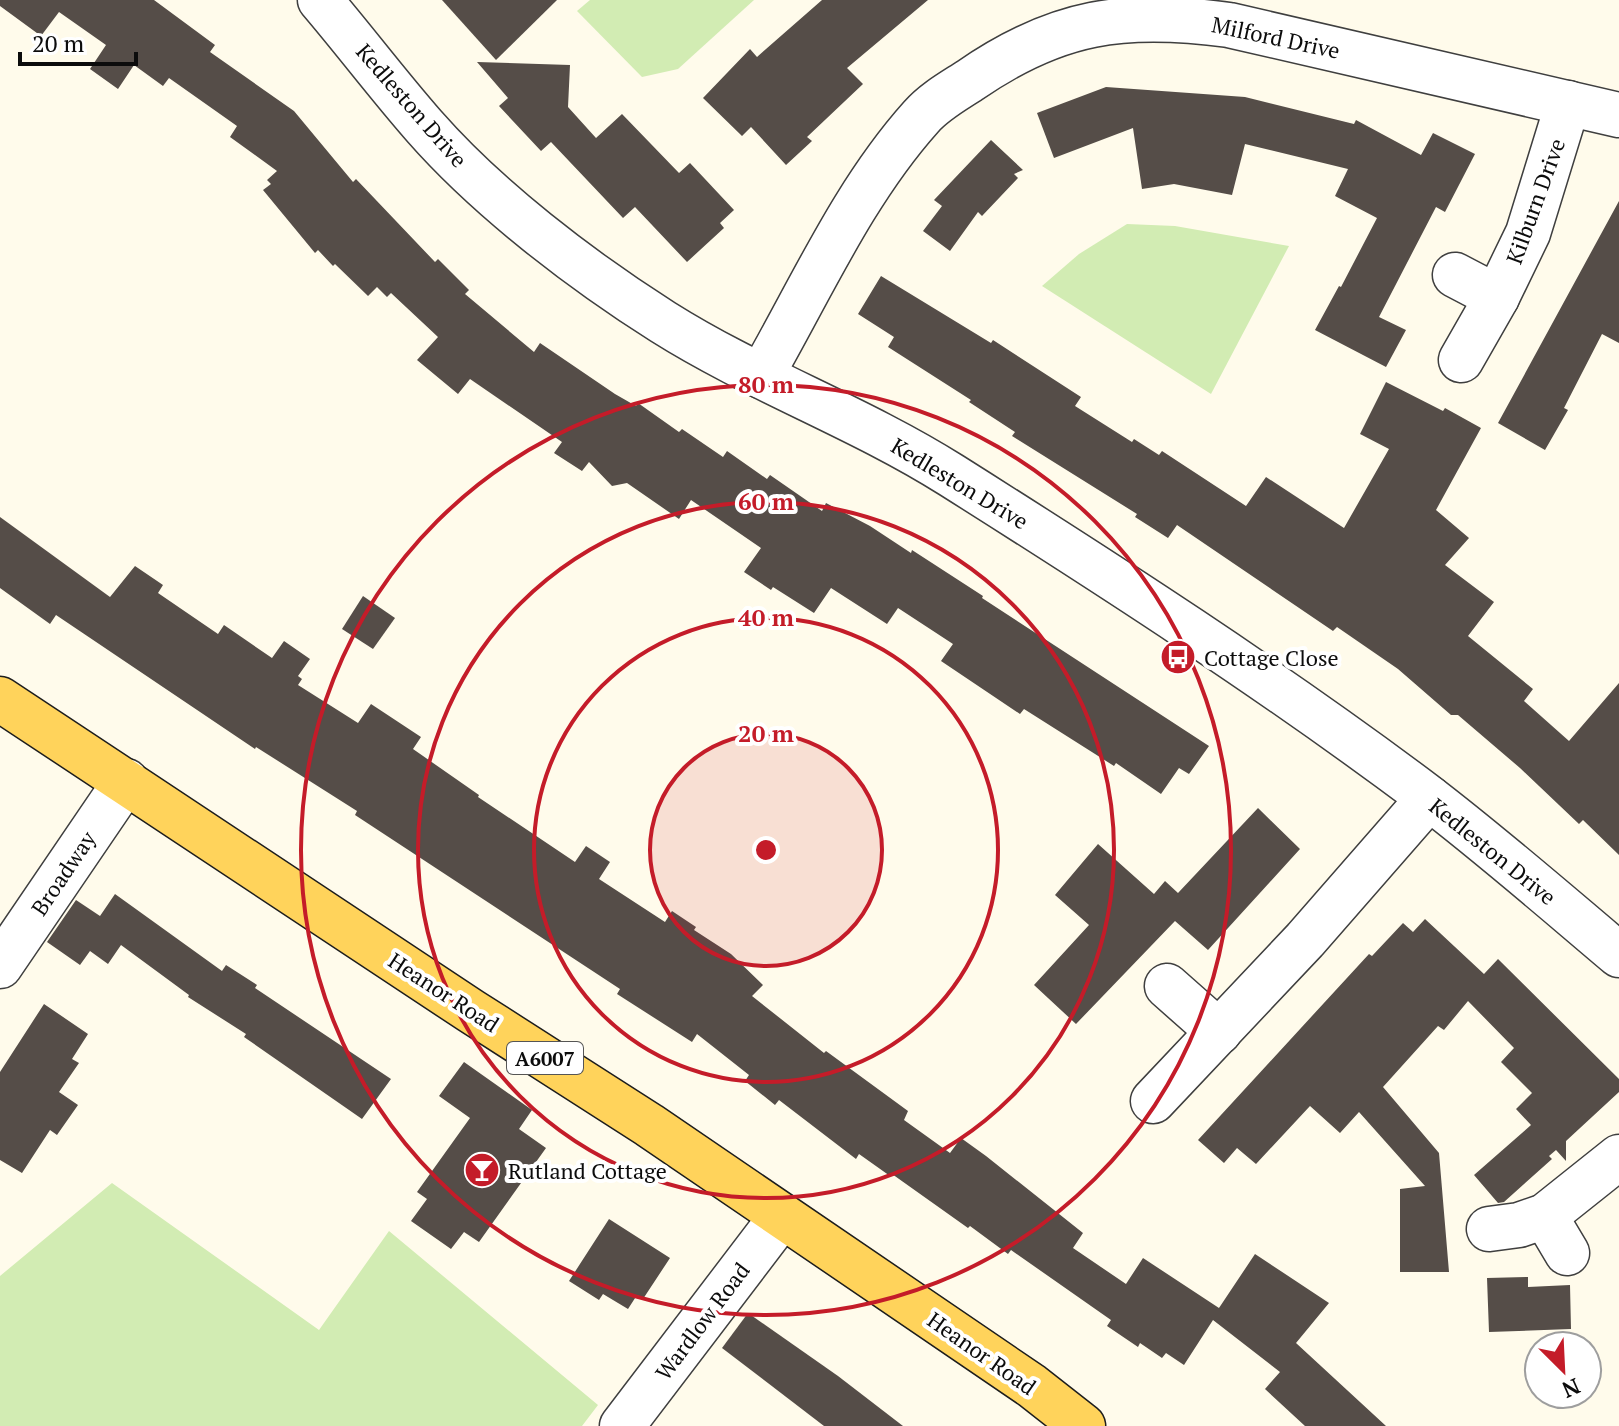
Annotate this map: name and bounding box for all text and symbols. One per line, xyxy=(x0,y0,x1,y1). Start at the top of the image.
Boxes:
street label: Milford Drive xyxy=(1209,9,1343,65)
scale bar xyxy=(20,16,136,66)
text: 20 m xyxy=(32,27,84,59)
street label: Kedleston Drive xyxy=(350,37,474,173)
street label: Kilburn Drive xyxy=(1499,134,1571,268)
text: 80 m xyxy=(738,368,794,400)
street label: Kedleston Drive xyxy=(886,431,1034,535)
text: 60 m xyxy=(738,485,794,517)
text: 40 m xyxy=(738,601,794,633)
bus stop icon: Cottage Close xyxy=(1159,638,1197,676)
place label: Cottage Close xyxy=(1204,643,1339,672)
text: 20 m xyxy=(738,717,794,749)
street label: Kedleston Drive xyxy=(1424,791,1562,911)
street label: Broadway xyxy=(24,824,102,921)
centre of rings xyxy=(752,836,780,864)
street label: Heanor Road xyxy=(383,945,505,1039)
road number: A6007 xyxy=(507,1042,583,1074)
bar icon: Rutland Cottage xyxy=(463,1151,501,1189)
place label: Rutland Cottage xyxy=(508,1156,667,1185)
street label: Wardlow Road xyxy=(648,1256,756,1386)
street label: Heanor Road xyxy=(922,1305,1042,1401)
north arrow xyxy=(1523,1330,1603,1410)
text: N xyxy=(1558,1372,1585,1405)

